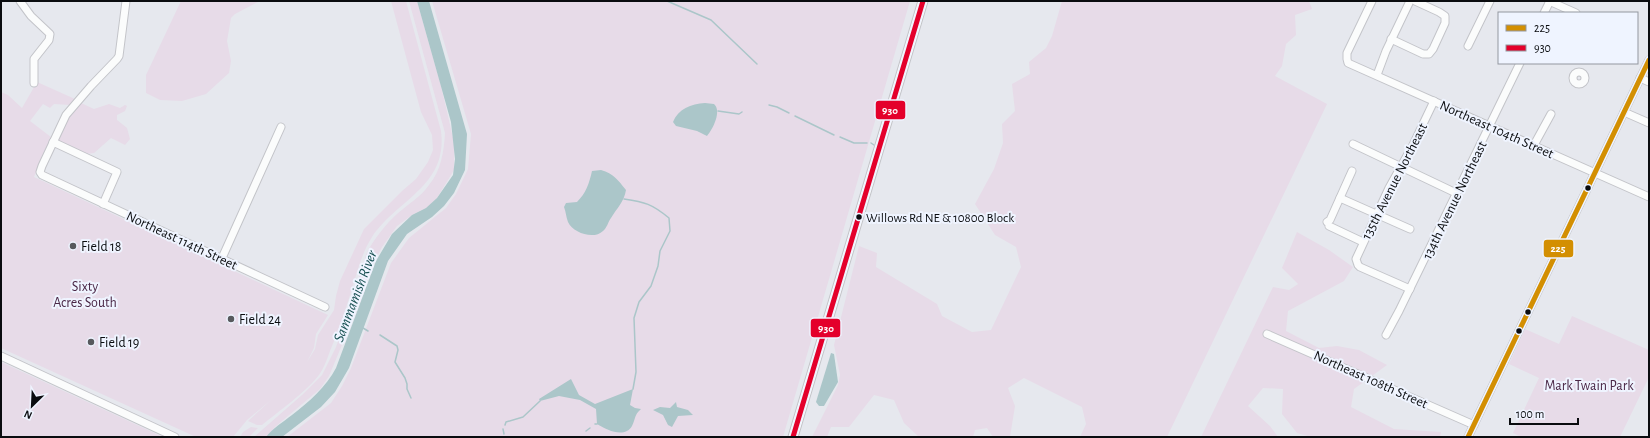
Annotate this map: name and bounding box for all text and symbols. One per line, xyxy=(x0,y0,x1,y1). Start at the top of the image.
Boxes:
legend xyxy=(1498,12,1638,64)
text: 225 xyxy=(1534,22,1550,34)
text: 930 xyxy=(1534,42,1551,54)
street label: Northeast 104th Street xyxy=(1438,98,1556,162)
line badge: 930 xyxy=(875,100,906,120)
text: 930 xyxy=(882,105,898,116)
street label: 135th Avenue Northeast xyxy=(1359,121,1431,242)
street label: 134th Avenue Northeast xyxy=(1420,139,1490,262)
unlabelled marker xyxy=(1583,183,1593,193)
street label: Northeast 114th Street xyxy=(124,209,240,273)
marker: Willows Rd NE & 10800 Block xyxy=(854,212,864,222)
place label: Willows Rd NE & 10800 Block xyxy=(866,212,1014,225)
line badge: 225 xyxy=(1543,239,1574,258)
place label: Field 18 xyxy=(81,240,121,254)
marker: Field 18 xyxy=(68,241,78,251)
text: 225 xyxy=(1550,243,1566,254)
water label: Sammamish River xyxy=(331,247,380,344)
park label: Sixty Acres South xyxy=(53,280,117,310)
unlabelled marker xyxy=(1523,307,1533,317)
place label: Field 24 xyxy=(239,313,281,327)
marker: Field 24 xyxy=(226,314,236,324)
line badge: 930 xyxy=(810,318,841,338)
text: 930 xyxy=(818,323,834,334)
unlabelled marker xyxy=(1514,326,1524,336)
place label: Field 19 xyxy=(99,336,139,350)
marker: Field 19 xyxy=(86,337,96,347)
street label: Northeast 108th Street xyxy=(1312,348,1430,412)
park label: Mark Twain Park xyxy=(1544,379,1634,393)
north arrow xyxy=(12,386,52,426)
scale bar xyxy=(1510,400,1578,426)
text: N xyxy=(22,408,34,421)
text: 100 m xyxy=(1516,408,1544,420)

